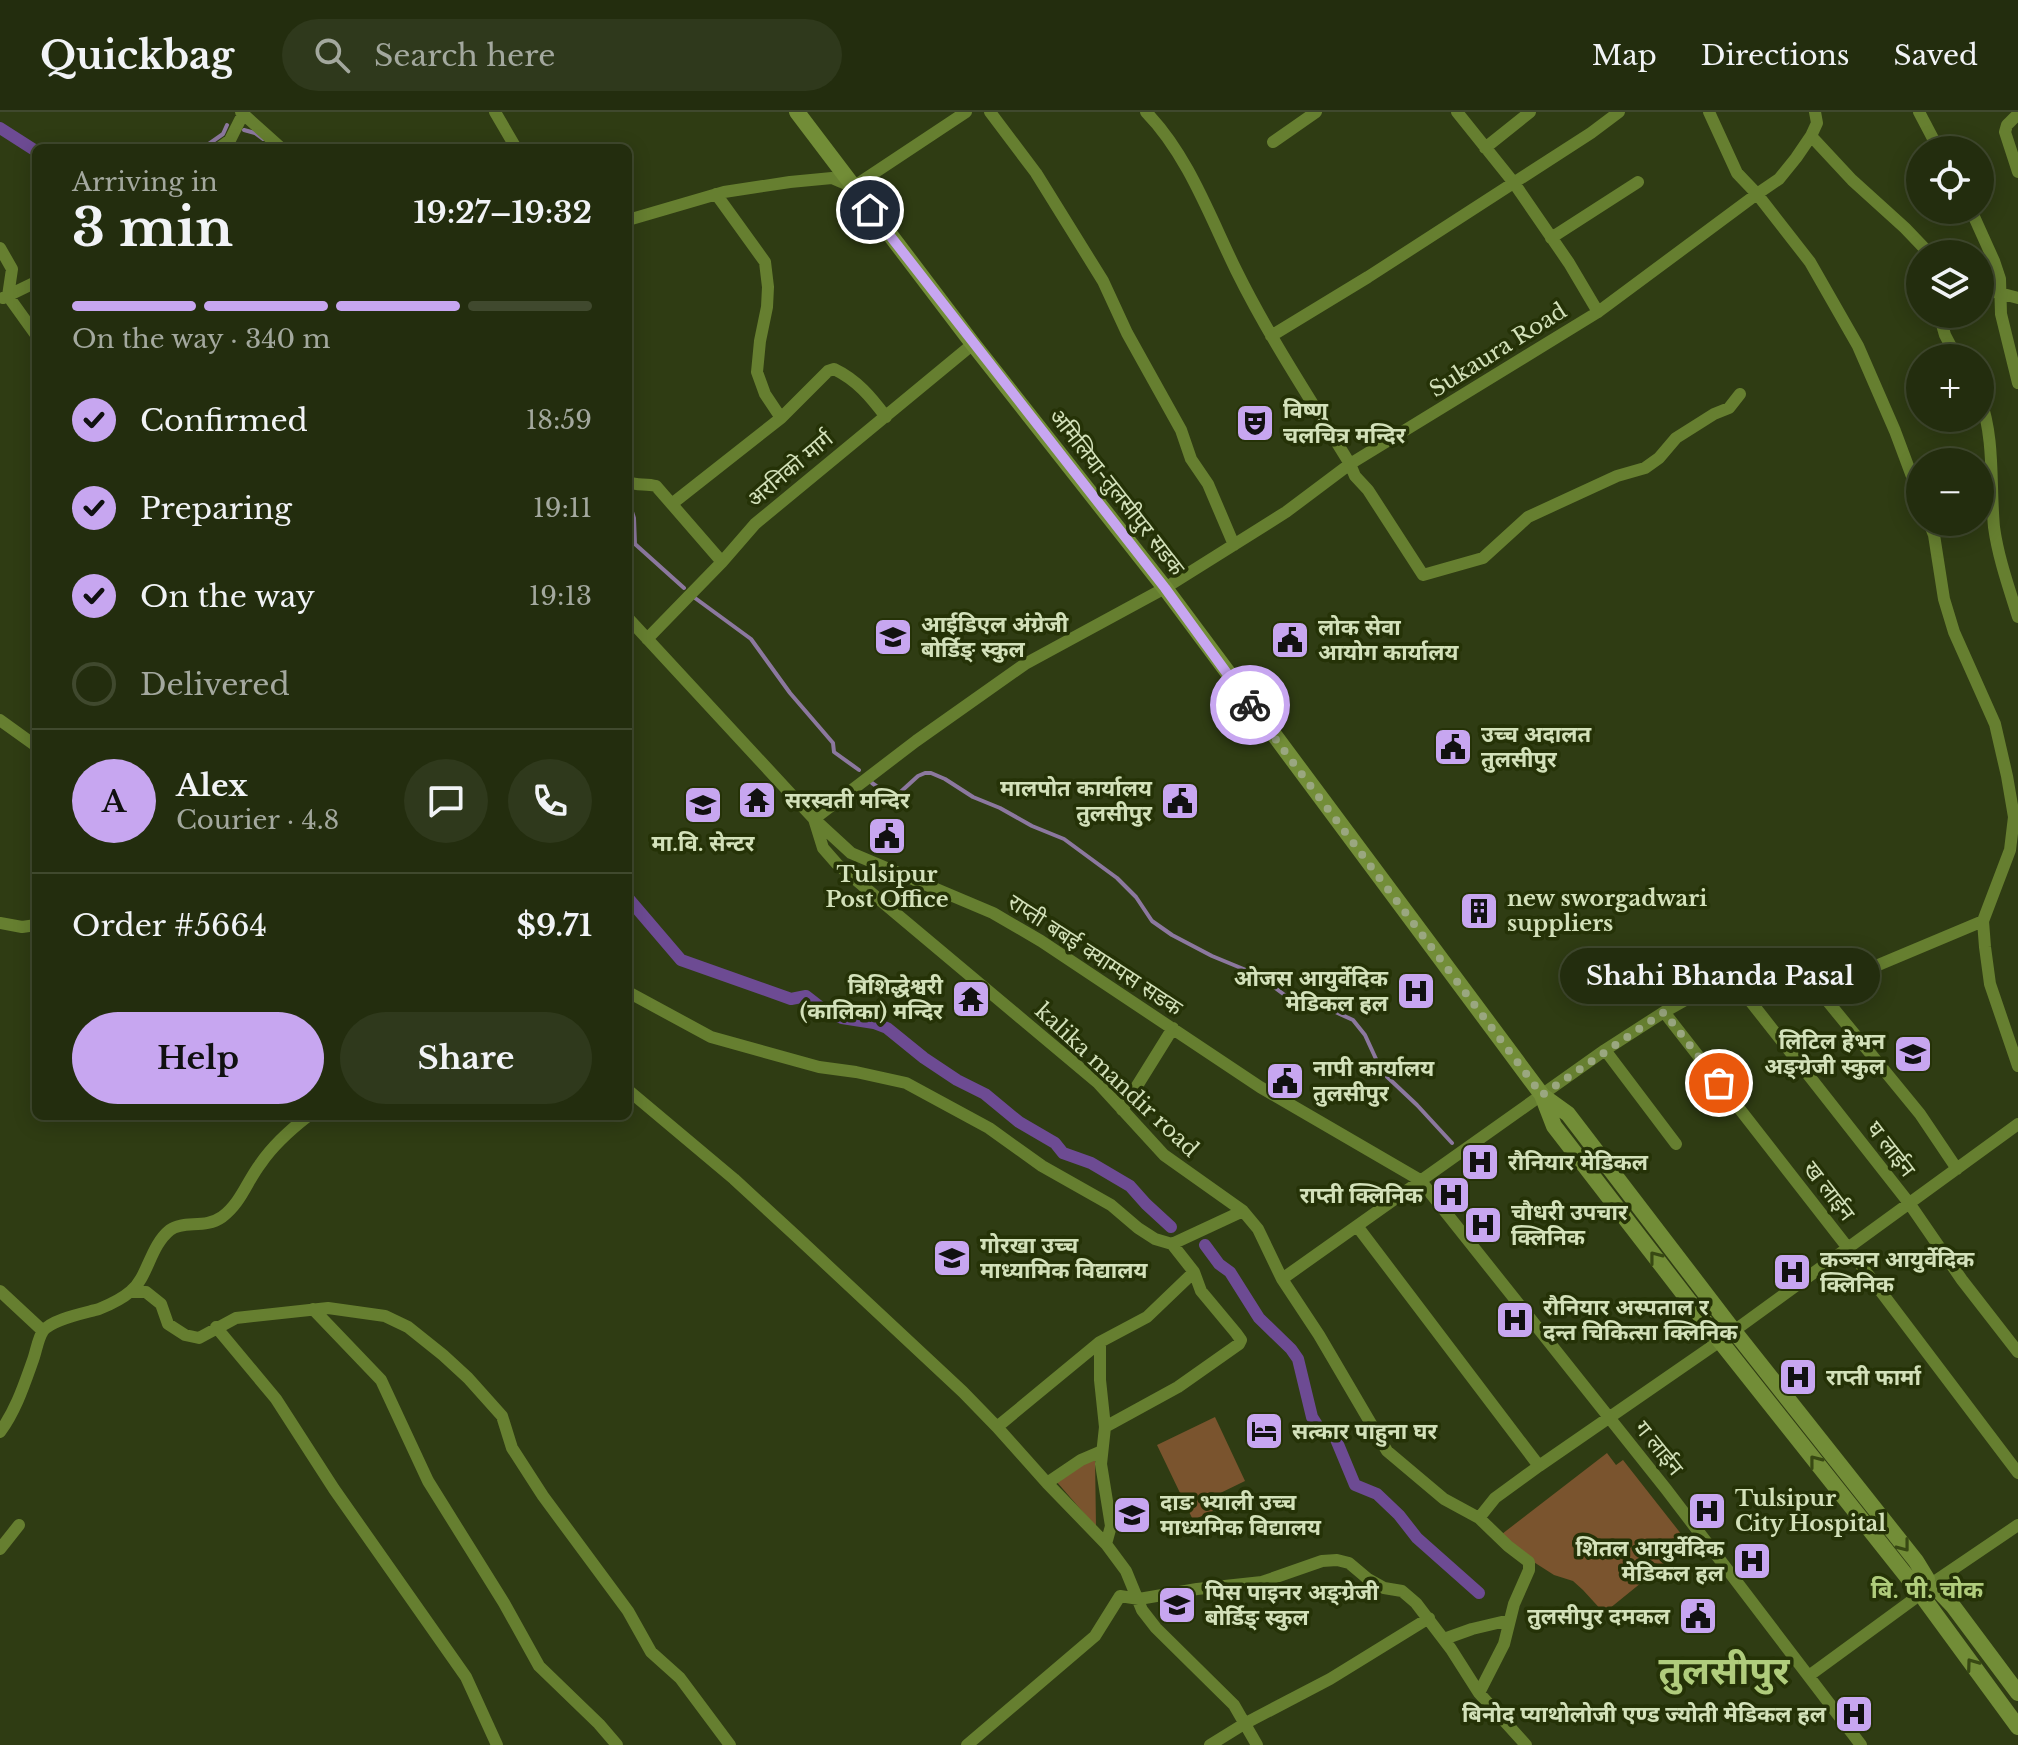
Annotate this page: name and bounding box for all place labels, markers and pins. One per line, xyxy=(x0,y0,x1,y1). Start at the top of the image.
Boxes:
pin xyxy=(836,176,904,244)
place label: विष्णु चलचित्र मन्दिर xyxy=(1283,397,1407,449)
theatre icon: विष्णु चलचित्र मन्दिर xyxy=(1234,402,1276,444)
place label: आईडिएल अंग्रेजी बोर्डिङ् स्कुल xyxy=(921,611,1069,663)
place label: लोक सेवा आयोग कार्यालय xyxy=(1318,614,1459,666)
school or university icon: आईडिएल अंग्रेजी बोर्डिङ् स्कुल xyxy=(872,616,914,658)
public building icon: लोक सेवा आयोग कार्यालय xyxy=(1269,619,1311,661)
place label: उच्च अदालत तुलसीपुर xyxy=(1481,721,1592,773)
public building icon: उच्च अदालत तुलसीपुर xyxy=(1432,726,1474,768)
place label: मालपोत कार्यालय तुलसीपुर xyxy=(1000,775,1153,827)
temple icon: सरस्वती मन्दिर xyxy=(736,779,778,821)
public building icon: मालपोत कार्यालय तुलसीपुर xyxy=(1159,780,1201,822)
school or university icon: मा.वि. सेन्टर xyxy=(682,784,724,826)
place label: सरस्वती मन्दिर xyxy=(785,787,911,814)
public building icon: Tulsipur Post Office xyxy=(866,815,908,857)
place label: मा.वि. सेन्टर xyxy=(651,830,756,857)
place label: Tulsipur Post Office xyxy=(825,861,949,913)
place label: new sworgadwari suppliers xyxy=(1507,885,1707,937)
building icon: new sworgadwari suppliers xyxy=(1458,890,1500,932)
callout: Shahi Bhanda Pasal xyxy=(1559,947,1879,1003)
place label: ओजस आयुर्वेदिक मेडिकल हल xyxy=(1234,965,1389,1017)
hospital icon: ओजस आयुर्वेदिक मेडिकल हल xyxy=(1395,970,1437,1012)
place label: त्रिशिद्धेश्वरी (कालिका) मन्दिर xyxy=(800,973,944,1025)
temple icon: त्रिशिद्धेश्वरी (कालिका) मन्दिर xyxy=(950,978,992,1020)
place label: लिटिल हेभन अङ्‍ग्रेजी स्कुल xyxy=(1764,1028,1886,1080)
school or university icon: लिटिल हेभन अङ्‍ग्रेजी स्कुल xyxy=(1892,1033,1934,1075)
pin xyxy=(1685,1049,1753,1117)
place label: नापी कार्यालय तुलसीपुर xyxy=(1313,1055,1435,1107)
public building icon: नापी कार्यालय तुलसीपुर xyxy=(1264,1060,1306,1102)
hospital icon: रौनियार मेडिकल xyxy=(1459,1141,1501,1183)
place label: रौनियार मेडिकल xyxy=(1508,1149,1649,1176)
hospital icon: राप्ती क्लिनिक xyxy=(1430,1174,1472,1216)
place label: राप्ती क्लिनिक xyxy=(1300,1182,1424,1209)
place label: चौधरी उपचार क्लिनिक xyxy=(1511,1199,1629,1251)
hospital icon: चौधरी उपचार क्लिनिक xyxy=(1462,1204,1504,1246)
place label: गोरखा उच्च माध्यामिक विद्यालय xyxy=(980,1232,1148,1284)
school or university icon: गोरखा उच्च माध्यामिक विद्यालय xyxy=(931,1237,973,1279)
place label: कञ्चन आयुर्वेदिक क्लिनिक xyxy=(1820,1246,1975,1298)
hospital icon: कञ्चन आयुर्वेदिक क्लिनिक xyxy=(1771,1251,1813,1293)
place label: रौनियार अस्पताल र दन्त चिकित्सा क्लिनिक xyxy=(1543,1294,1738,1346)
hospital icon: रौनियार अस्पताल र दन्त चिकित्सा क्लिनिक xyxy=(1494,1299,1536,1341)
hospital icon: राप्ती फार्मा xyxy=(1777,1356,1819,1398)
place label: राप्ती फार्मा xyxy=(1826,1364,1922,1391)
hotel icon: सत्कार पाहुना घर xyxy=(1243,1410,1285,1452)
place label: सत्कार पाहुना घर xyxy=(1292,1418,1438,1447)
place label: Tulsipur City Hospital xyxy=(1735,1485,1886,1537)
place label: दाङ भ्याली उच्च माध्यमिक विद्यालय xyxy=(1160,1489,1322,1541)
hospital icon: Tulsipur City Hospital xyxy=(1686,1490,1728,1532)
school or university icon: दाङ भ्याली उच्च माध्यमिक विद्यालय xyxy=(1111,1494,1153,1536)
place label: शितल आयुर्वेदिक मेडिकल हल xyxy=(1576,1535,1725,1587)
hospital icon: शितल आयुर्वेदिक मेडिकल हल xyxy=(1731,1540,1773,1582)
place label: पिस पाइनर अङ्‍ग्रेजी बोर्डिङ् स्कुल xyxy=(1205,1579,1379,1631)
school or university icon: पिस पाइनर अङ्‍ग्रेजी बोर्डिङ् स्कुल xyxy=(1156,1584,1198,1626)
public building icon: तुलसीपुर दमकल xyxy=(1677,1595,1719,1637)
place label: तुलसीपुर दमकल xyxy=(1527,1603,1671,1630)
hospital icon: बिनोद प्याथोलोजी एण्ड ज्योती मेडिकल हल xyxy=(1833,1693,1875,1735)
place label: बिनोद प्याथोलोजी एण्ड ज्योती मेडिकल हल xyxy=(1462,1701,1827,1728)

